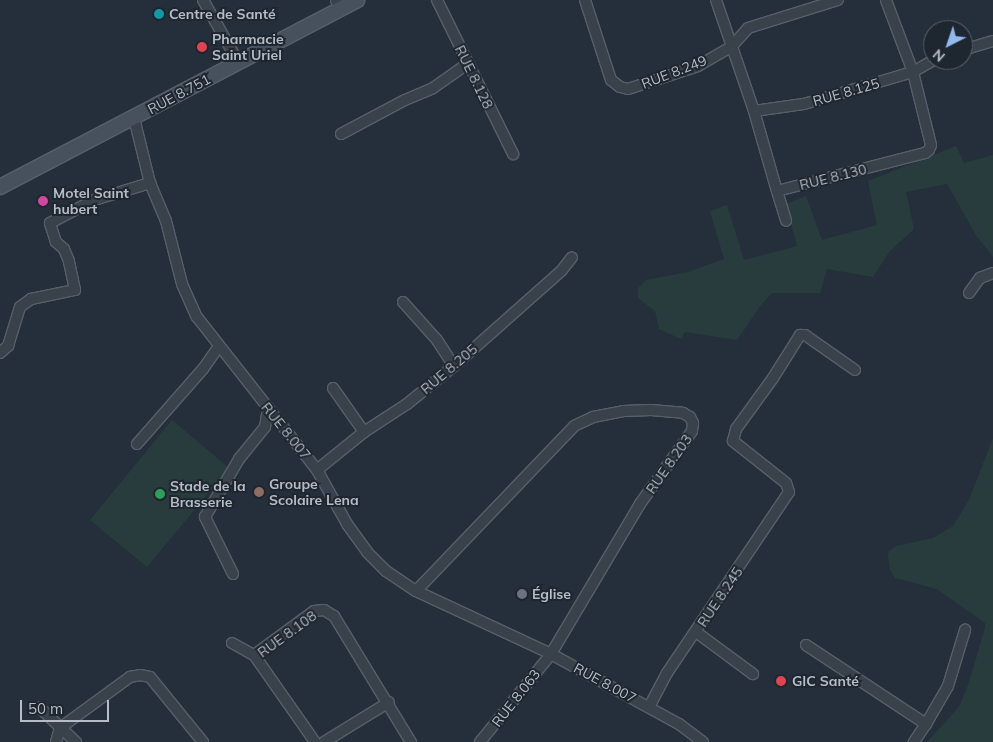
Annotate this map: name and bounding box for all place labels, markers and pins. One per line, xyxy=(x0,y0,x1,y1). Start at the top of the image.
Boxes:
place label: Centre de Santé xyxy=(169,6,276,22)
marker: Centre de Santé xyxy=(153,8,165,20)
place label: Pharmacie Saint Uriel xyxy=(212,31,284,64)
marker: Pharmacie Saint Uriel xyxy=(196,41,208,53)
place label: Motel Saint hubert xyxy=(53,185,129,218)
marker: Motel Saint hubert xyxy=(37,195,49,207)
place label: Groupe Scolaire Lena xyxy=(269,476,359,508)
place label: Stade de la Brasserie xyxy=(170,478,246,511)
marker: Groupe Scolaire Lena xyxy=(253,486,265,498)
marker: Stade de la Brasserie xyxy=(154,488,166,500)
place label: Église xyxy=(532,586,571,602)
marker: Église xyxy=(516,588,528,600)
place label: GIC Santé xyxy=(792,673,859,689)
marker: GIC Santé xyxy=(774,674,788,688)

